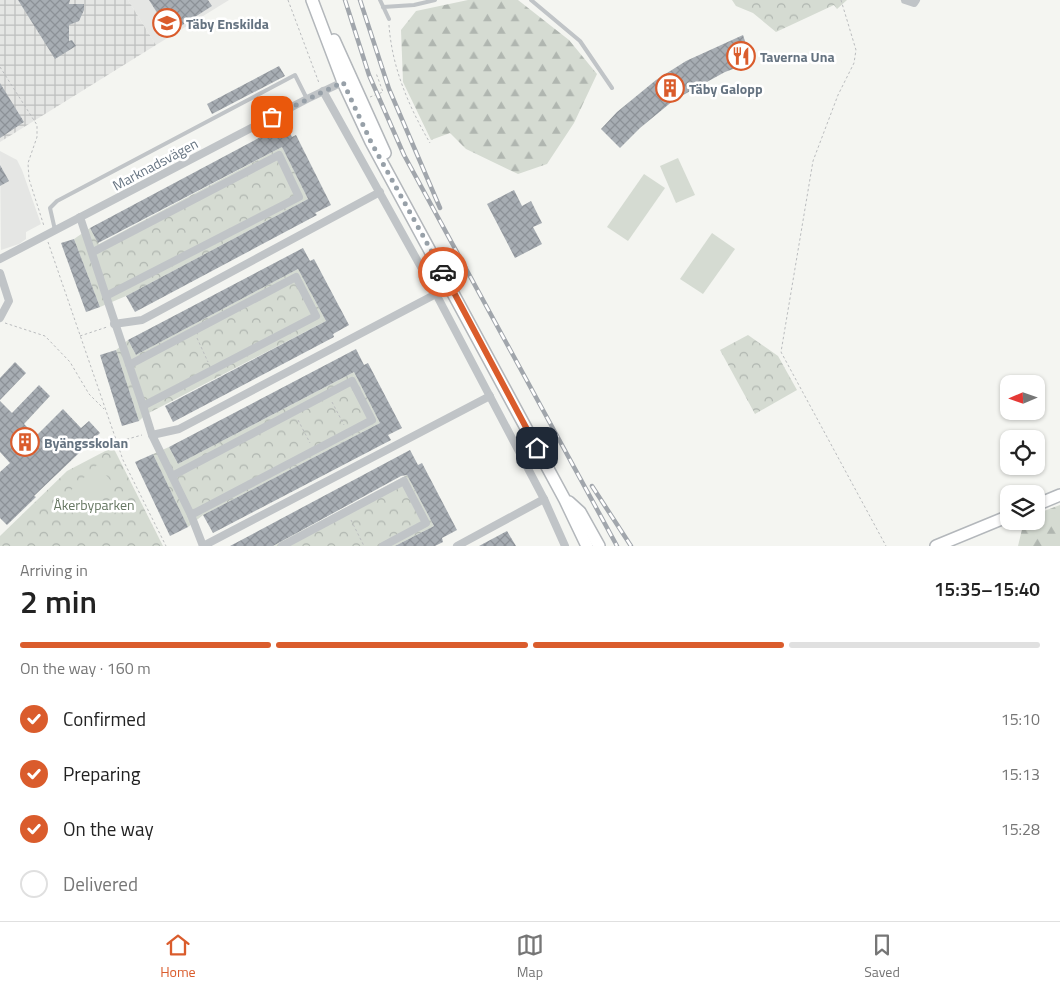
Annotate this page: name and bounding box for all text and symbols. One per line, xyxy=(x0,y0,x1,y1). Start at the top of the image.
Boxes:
school or university icon: Täby Enskilda xyxy=(152,8,182,38)
place label: Täby Enskilda xyxy=(186,13,269,34)
restaurant icon: Taverna Una xyxy=(726,41,756,71)
place label: Taverna Una xyxy=(760,46,835,67)
building icon: Täby Galopp xyxy=(655,73,685,103)
place label: Täby Galopp xyxy=(689,78,763,99)
pin xyxy=(251,96,293,138)
icon: bag xyxy=(258,103,286,131)
street label: Marknadsvägen xyxy=(109,133,201,195)
courier xyxy=(418,247,468,297)
icon: car xyxy=(429,258,457,286)
north arrow xyxy=(1000,375,1045,420)
map controls xyxy=(1000,375,1045,530)
building icon: Byängsskolan xyxy=(10,427,40,457)
pin xyxy=(516,427,558,469)
button: locate xyxy=(1000,430,1045,475)
place label: Byängsskolan xyxy=(44,432,128,453)
icon: home xyxy=(523,434,551,462)
button: layers xyxy=(1000,485,1045,530)
park label: Åkerbyparken xyxy=(53,494,135,515)
text: Arriving in xyxy=(20,558,88,582)
text: 15:35–15:40 xyxy=(934,574,1040,603)
text: 2 min xyxy=(20,577,97,625)
text: On the way · 160 m xyxy=(20,656,151,680)
text: Confirmed xyxy=(63,704,146,733)
icon: check xyxy=(20,705,48,733)
text: 15:10 xyxy=(1001,707,1040,731)
text: Preparing xyxy=(63,759,140,788)
icon: check xyxy=(20,760,48,788)
text: 15:13 xyxy=(1001,762,1040,786)
text: On the way xyxy=(63,814,154,843)
icon: check xyxy=(20,815,48,843)
text: 15:28 xyxy=(1001,817,1040,841)
text: Delivered xyxy=(63,869,138,898)
tab: Home xyxy=(160,931,196,982)
tab: Map xyxy=(516,931,544,982)
tab: Saved xyxy=(864,931,900,982)

